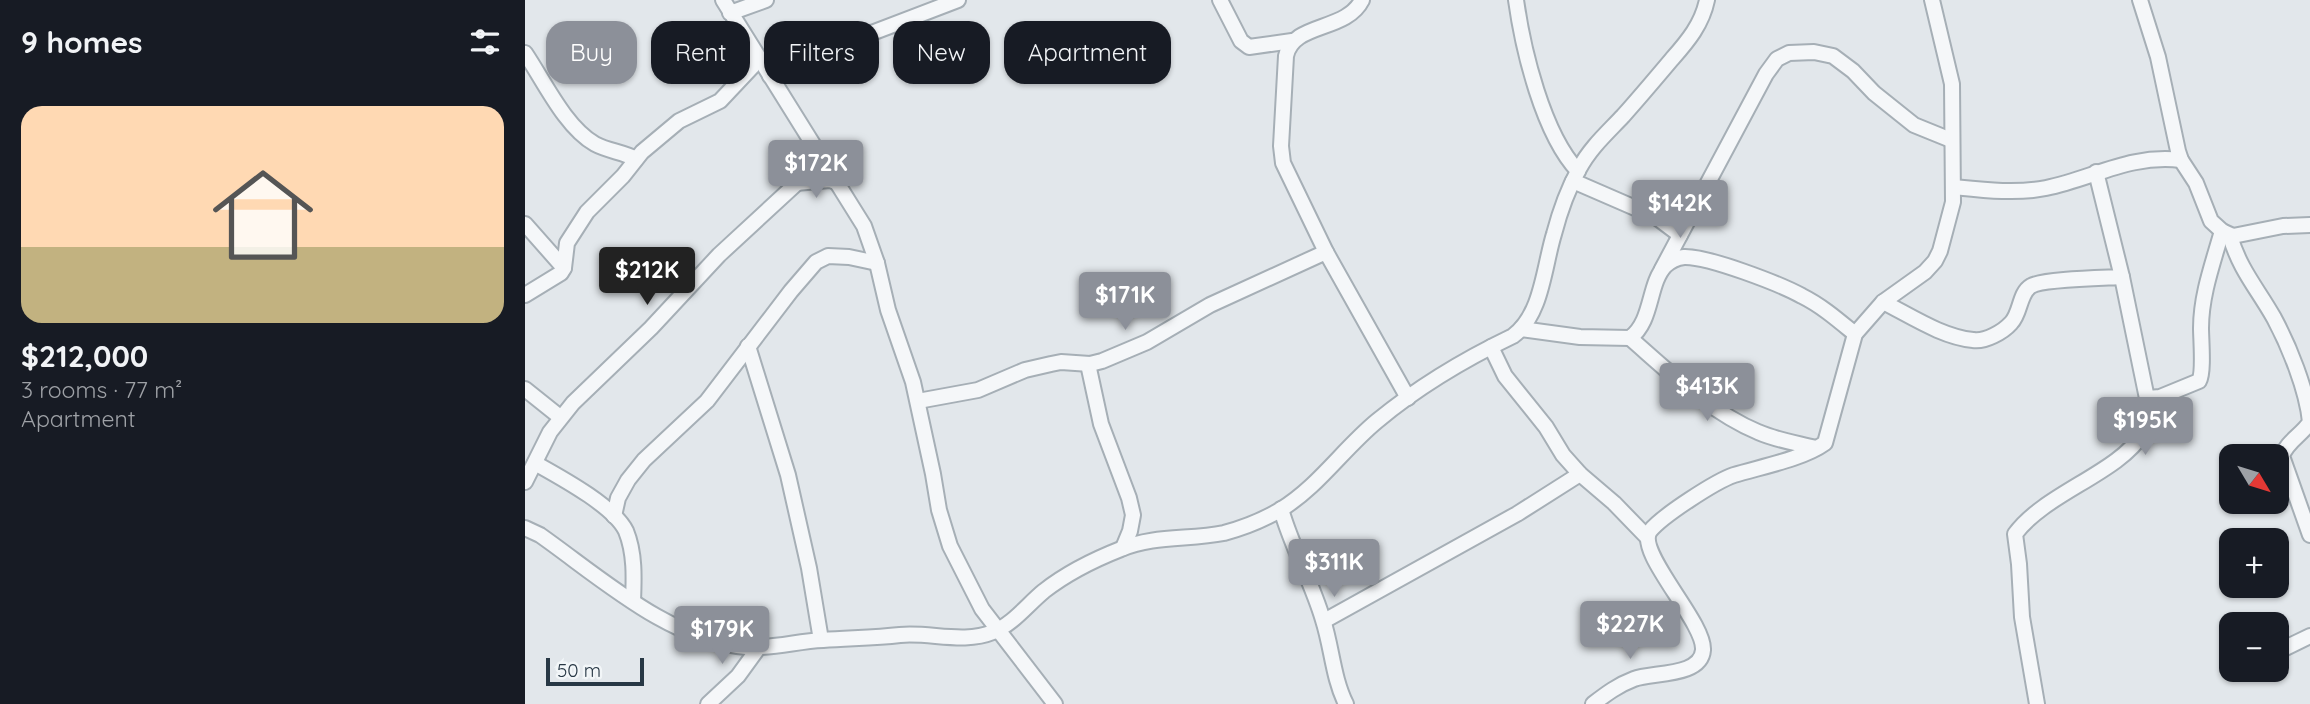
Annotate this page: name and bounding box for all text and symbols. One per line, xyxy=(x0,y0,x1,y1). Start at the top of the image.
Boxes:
chip: Buy xyxy=(546,21,637,84)
chip: Rent xyxy=(651,21,750,84)
chip: Filters xyxy=(764,21,879,84)
chip: New xyxy=(893,21,990,84)
chip: Apartment xyxy=(1004,21,1171,84)
text: 9 homes xyxy=(21,23,143,61)
icon: filters xyxy=(466,23,504,61)
pin: $172K xyxy=(767,140,865,200)
text: $172K xyxy=(784,148,848,177)
icon: home xyxy=(200,152,326,278)
pin: $142K xyxy=(1631,180,1729,240)
text: $142K xyxy=(1648,188,1712,217)
pin: $212K xyxy=(598,247,696,307)
text: $212K xyxy=(615,255,679,284)
pin: $171K xyxy=(1076,272,1174,332)
text: $171K xyxy=(1095,280,1155,309)
text: $212,000 xyxy=(21,337,148,375)
pin: $413K xyxy=(1658,364,1756,423)
text: $413K xyxy=(1676,371,1738,400)
text: 3 rooms · 77 m² xyxy=(21,375,182,404)
pin: $195K xyxy=(2096,398,2194,457)
text: Apartment xyxy=(21,404,135,433)
text: $195K xyxy=(2113,405,2177,434)
north arrow xyxy=(2219,444,2289,514)
map controls xyxy=(2219,444,2289,682)
button: + xyxy=(2219,528,2289,598)
pin: $311K xyxy=(1285,540,1383,599)
text: $311K xyxy=(1304,547,1364,576)
pin: $227K xyxy=(1581,602,1679,661)
pin: $179K xyxy=(673,606,771,666)
text: $227K xyxy=(1596,609,1664,638)
button: − xyxy=(2219,612,2289,682)
text: $179K xyxy=(690,614,754,643)
scale bar xyxy=(546,655,644,687)
text: 50 m xyxy=(557,658,601,682)

